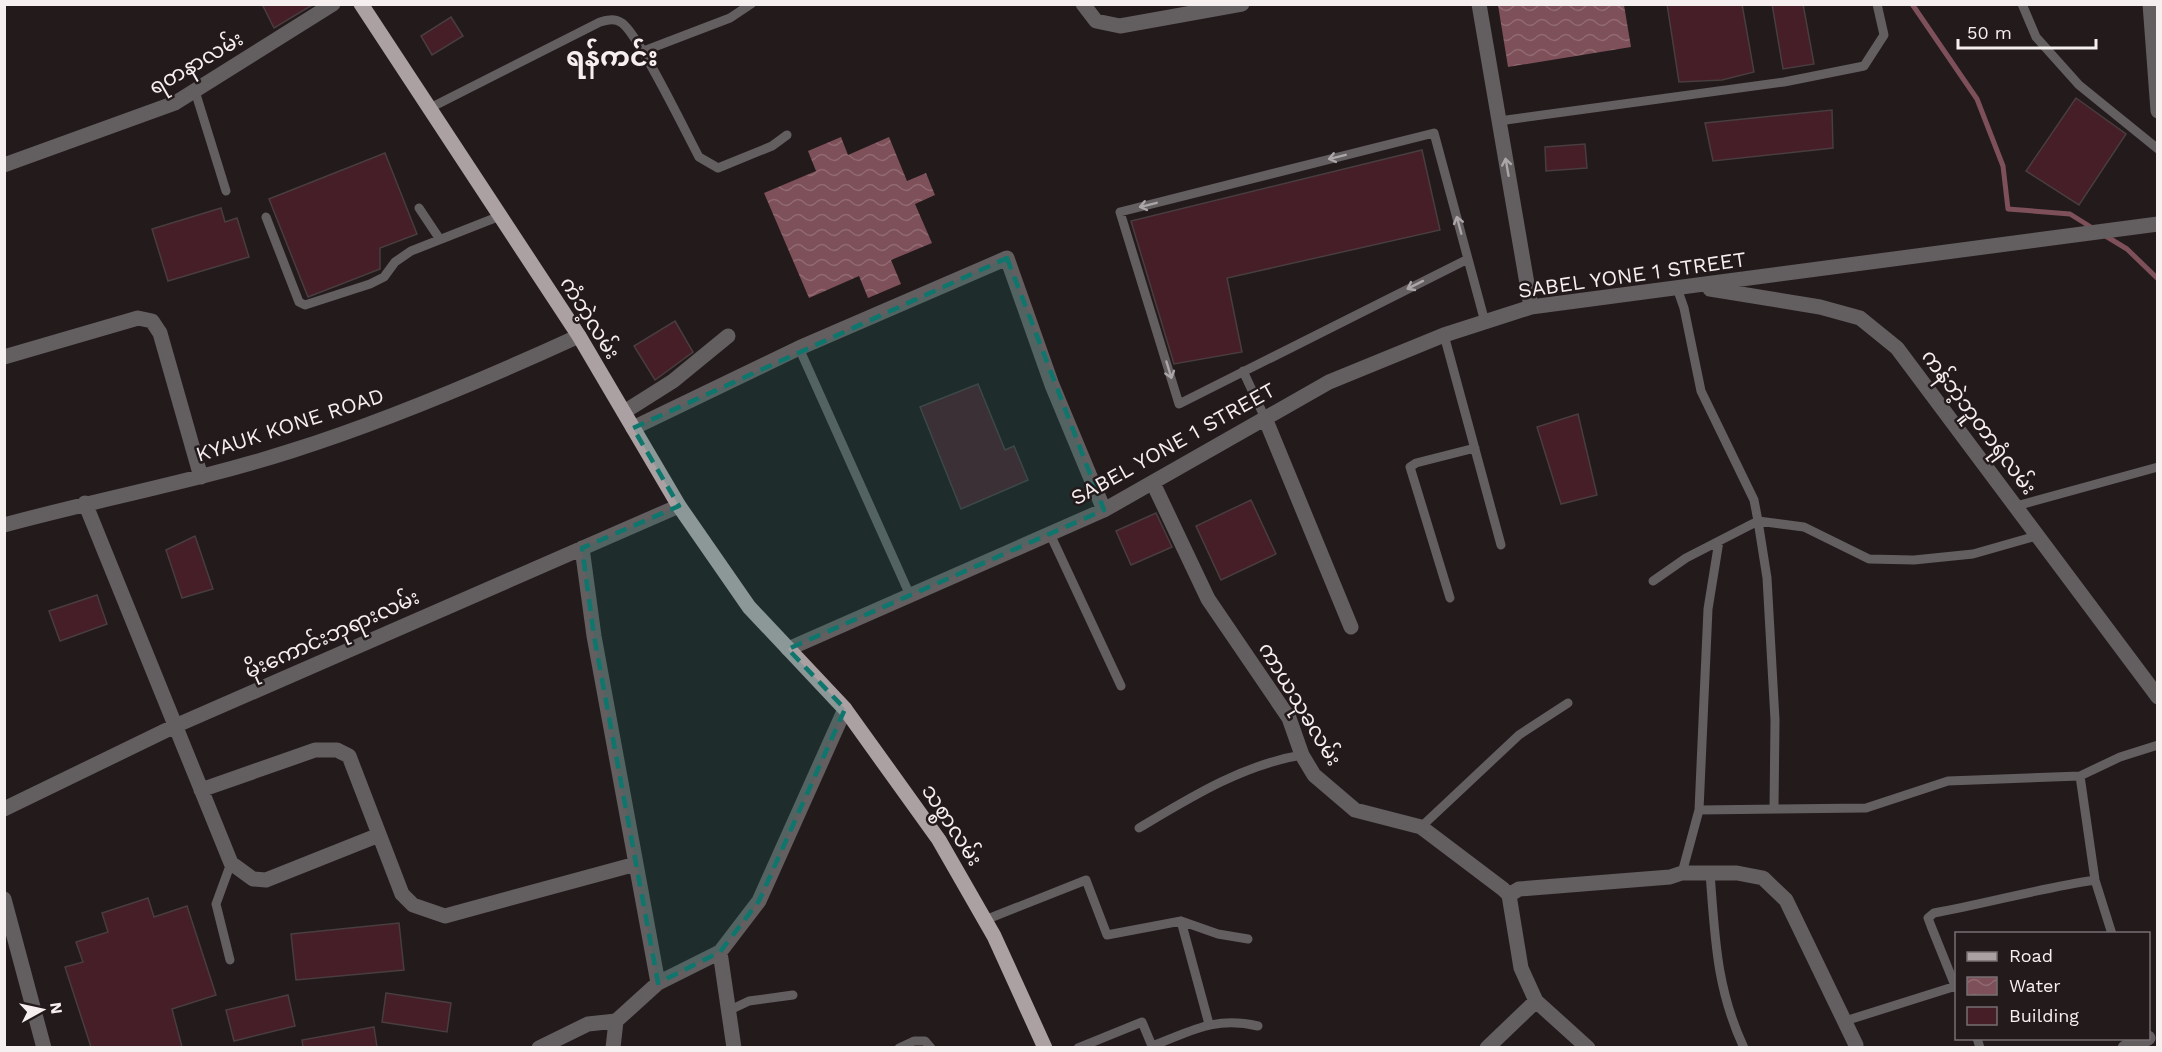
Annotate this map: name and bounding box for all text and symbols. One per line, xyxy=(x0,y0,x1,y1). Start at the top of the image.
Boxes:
scale bar xyxy=(1958,12,2096,50)
text: 50 m xyxy=(1967,22,2012,43)
street label: ရတနာလမ်း xyxy=(143,23,250,104)
district label: ရန်ကင်း xyxy=(566,38,658,79)
one-way arrow xyxy=(1328,152,1347,164)
one-way arrow xyxy=(1501,158,1512,177)
one-way arrow xyxy=(1139,199,1158,211)
one-way arrow xyxy=(1452,216,1464,235)
street label: SABEL YONE 1 STREET xyxy=(1516,246,1748,303)
street label: ကံဘဲ့လမ်း xyxy=(553,270,628,365)
one-way arrow xyxy=(1407,280,1425,291)
street label: ကန်ဘဲ့ဘူတာရုံလမ်း xyxy=(1913,342,2045,502)
one-way arrow xyxy=(1164,360,1175,379)
street label: SABEL YONE 1 STREET xyxy=(1066,377,1280,510)
street label: KYAUK KONE ROAD xyxy=(193,382,387,467)
street label: မိုးကောင်းဘုရားလမ်း xyxy=(239,581,425,688)
street label: ကာယသုခလမ်း xyxy=(1249,636,1350,773)
street label: သစ္စာလမ်း xyxy=(912,778,991,873)
legend xyxy=(1955,932,2150,1040)
text: Road xyxy=(2009,945,2053,966)
text: Water xyxy=(2009,975,2061,996)
north arrow xyxy=(12,980,72,1040)
text: N xyxy=(46,1001,67,1015)
text: Building xyxy=(2009,1005,2079,1026)

